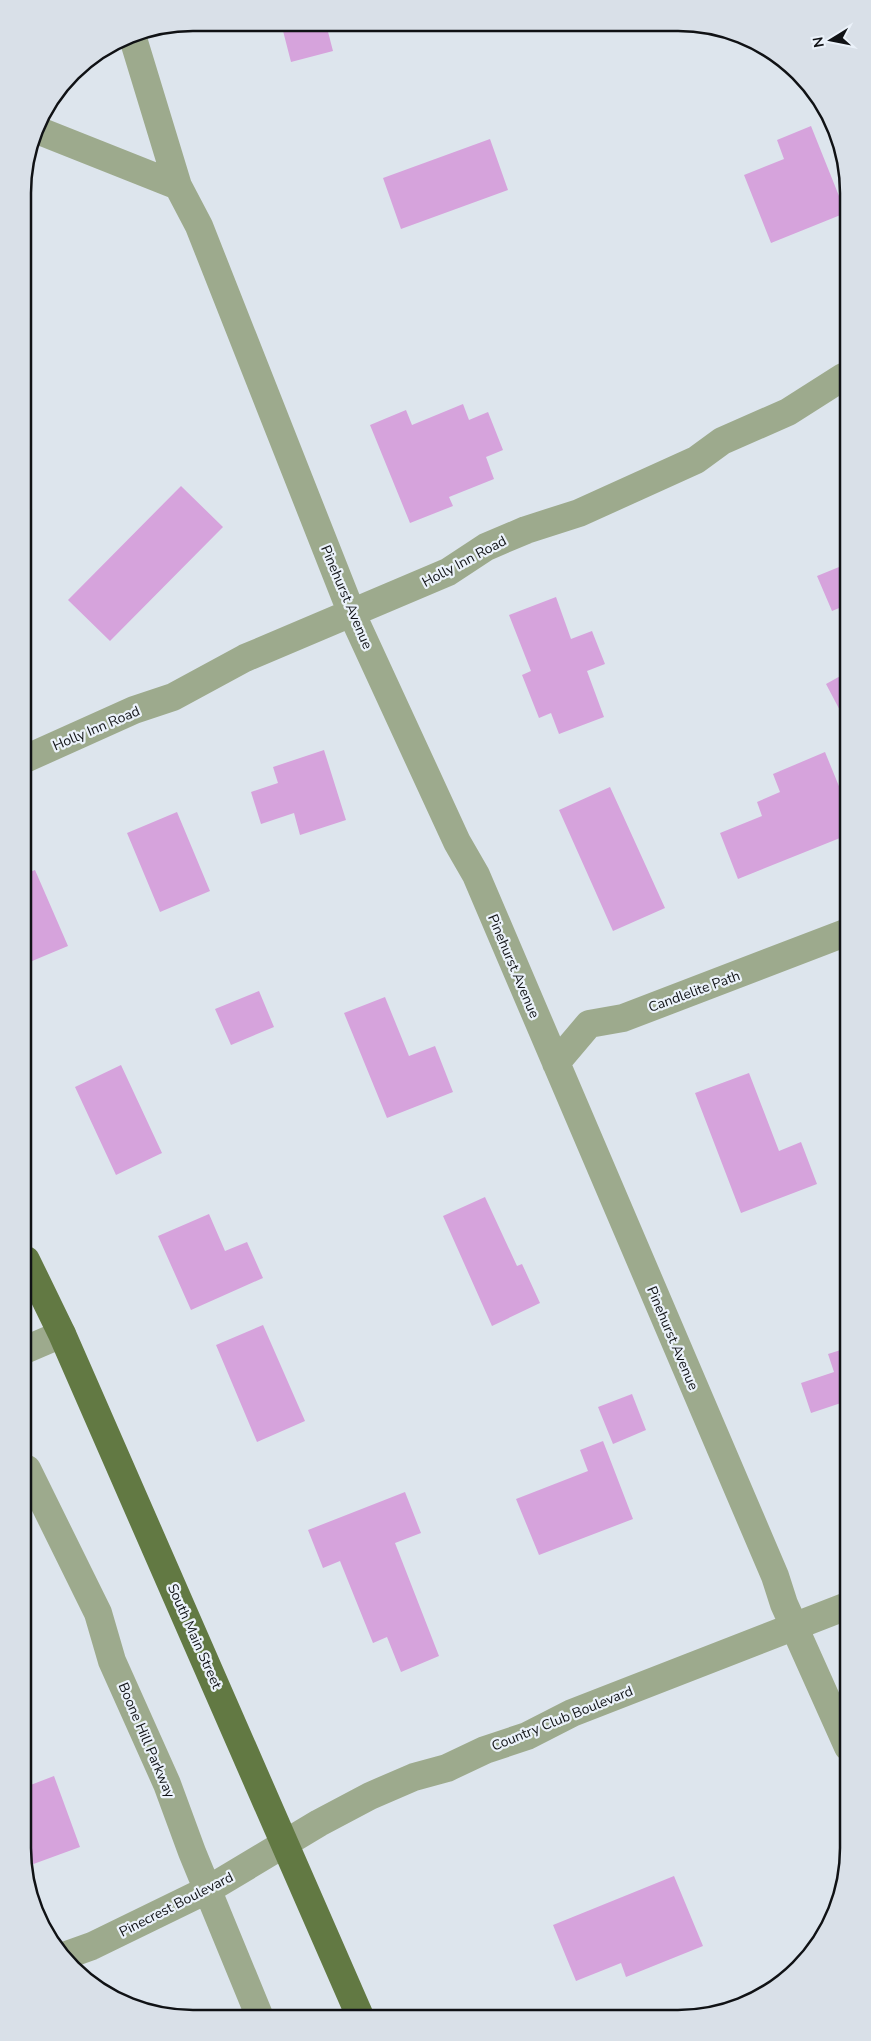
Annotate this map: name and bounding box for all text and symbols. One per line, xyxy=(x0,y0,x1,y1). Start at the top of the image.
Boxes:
north arrow xyxy=(806,15,856,65)
text: N xyxy=(808,35,829,49)
street label: Holly Inn Road xyxy=(419,531,510,592)
street label: Pinehurst Avenue xyxy=(316,542,377,652)
street label: Holly Inn Road xyxy=(50,702,143,755)
street label: Pinehurst Avenue xyxy=(483,911,544,1021)
street label: Candlelite Path xyxy=(646,966,743,1017)
street label: Pinehurst Avenue xyxy=(642,1283,703,1393)
street label: South Main Street xyxy=(163,1581,226,1692)
street label: Boone Hill Parkway xyxy=(114,1680,180,1802)
street label: Country Club Boulevard xyxy=(489,1681,636,1756)
street label: Pinecrest Boulevard xyxy=(116,1867,237,1941)

